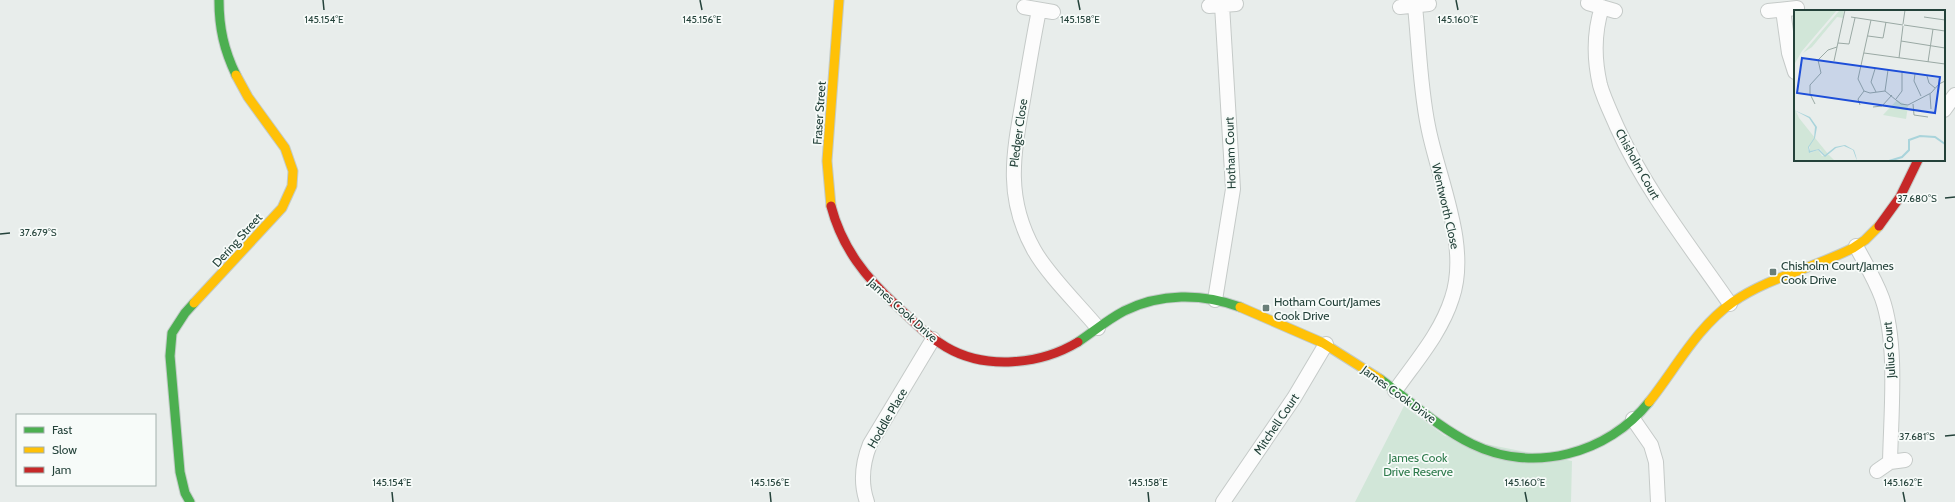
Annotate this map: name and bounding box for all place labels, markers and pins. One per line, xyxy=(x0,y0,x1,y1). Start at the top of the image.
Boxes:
place label: Chisholm Court/James Cook Drive xyxy=(1781,258,1894,287)
marker: Chisholm Court/James Cook Drive xyxy=(1768,267,1778,277)
place label: Hotham Court/James Cook Drive xyxy=(1274,294,1381,323)
marker: Hotham Court/James Cook Drive xyxy=(1261,303,1271,313)

